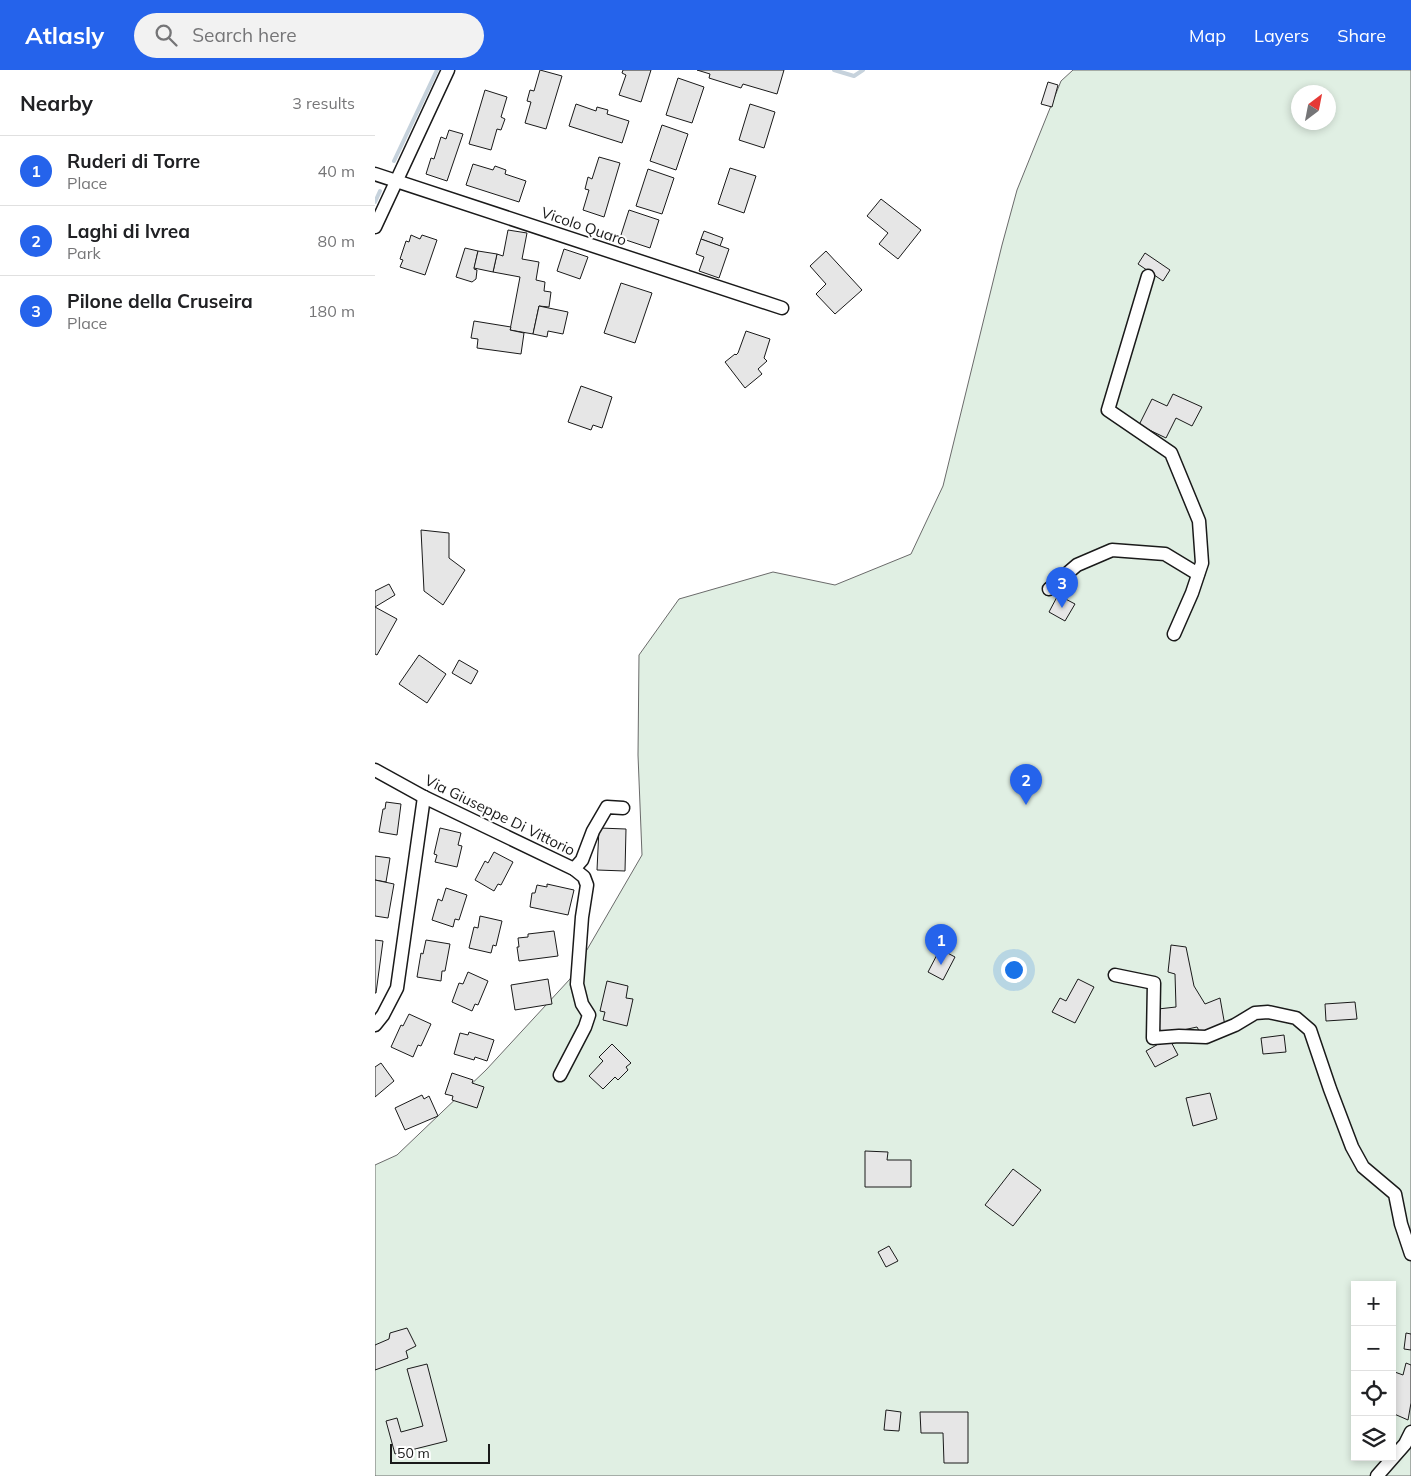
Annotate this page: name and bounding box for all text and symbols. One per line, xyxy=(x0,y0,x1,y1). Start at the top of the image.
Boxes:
search box xyxy=(134,13,484,58)
text: Atlasly xyxy=(25,20,104,50)
icon: search xyxy=(152,21,180,49)
text: Search here xyxy=(192,23,297,47)
text: Map xyxy=(1189,24,1226,47)
text: Layers xyxy=(1254,24,1309,47)
text: Share xyxy=(1337,24,1386,47)
north arrow xyxy=(1291,85,1336,130)
text: Nearby xyxy=(20,90,93,116)
text: 3 results xyxy=(292,93,355,113)
text: Ruderi di Torre xyxy=(67,149,200,173)
text: 1 xyxy=(31,161,41,181)
text: 40 m xyxy=(318,161,355,181)
text: Place xyxy=(67,173,107,193)
street label: Vicolo Quaro xyxy=(539,203,629,249)
text: Laghi di Ivrea xyxy=(67,219,190,243)
text: 2 xyxy=(31,231,41,251)
text: 80 m xyxy=(318,231,355,251)
text: Park xyxy=(67,243,101,263)
text: Pilone della Cruseira xyxy=(67,289,253,313)
text: 3 xyxy=(31,301,41,321)
text: 180 m xyxy=(308,301,355,321)
text: Place xyxy=(67,313,107,333)
pin: 3 xyxy=(1046,567,1078,608)
pin: 2 xyxy=(1010,764,1042,805)
street label: Via Giuseppe Di Vittorio xyxy=(422,770,578,860)
pin: 1 xyxy=(925,924,957,965)
your location xyxy=(1001,957,1027,983)
map controls xyxy=(1351,1281,1396,1461)
button: + xyxy=(1351,1281,1396,1326)
button: − xyxy=(1351,1326,1396,1371)
button: locate xyxy=(1351,1371,1396,1416)
button: layers xyxy=(1351,1416,1396,1461)
scale bar xyxy=(390,1441,490,1464)
text: 50 m xyxy=(397,1444,430,1462)

